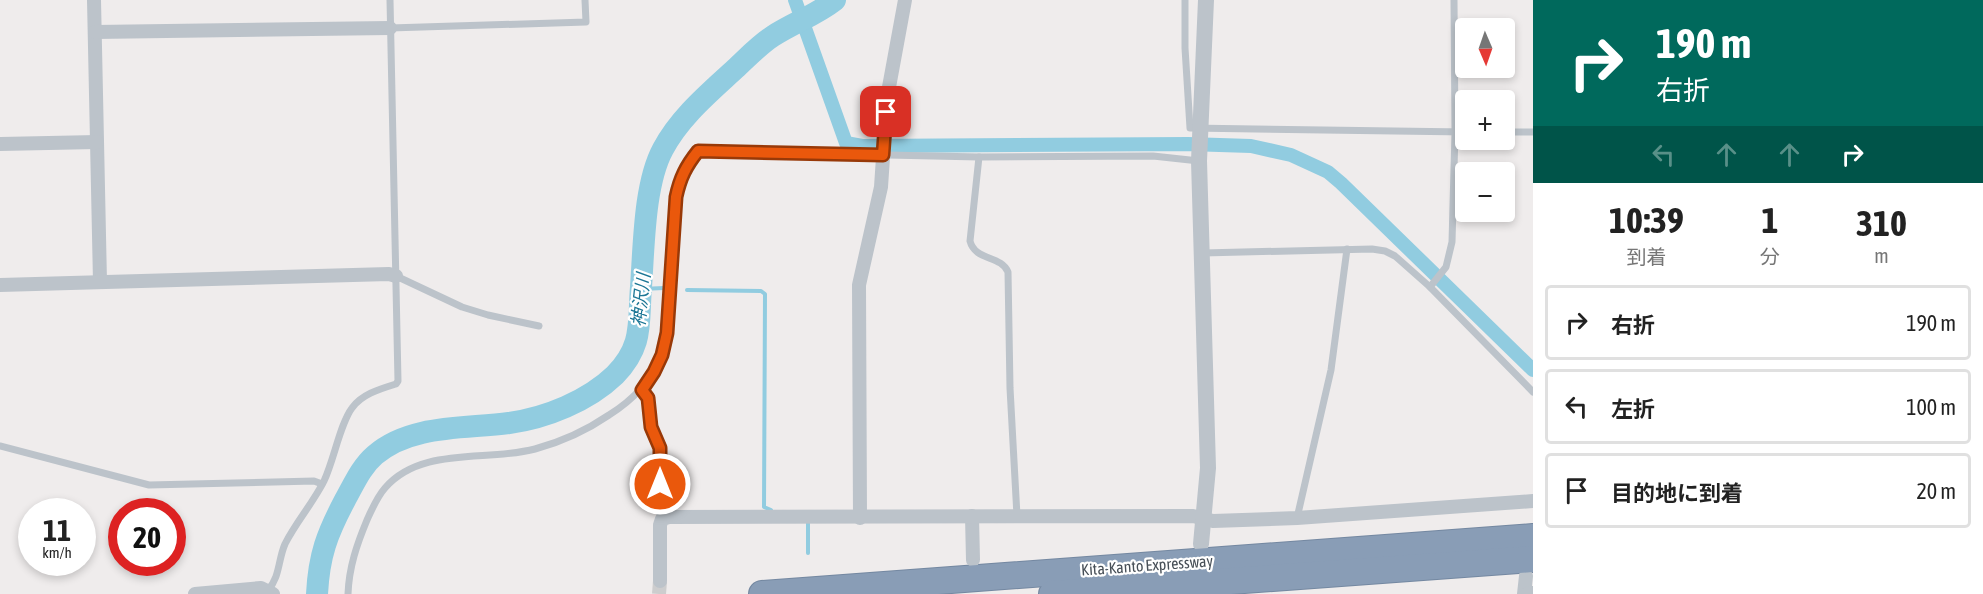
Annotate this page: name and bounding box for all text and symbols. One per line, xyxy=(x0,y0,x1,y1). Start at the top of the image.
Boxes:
north arrow xyxy=(1455,18,1515,78)
map controls xyxy=(1455,18,1515,222)
text: 190 m xyxy=(1656,19,1751,67)
icon: right xyxy=(1557,24,1635,102)
text: 右折 xyxy=(1656,75,1710,106)
pin xyxy=(860,86,911,137)
button: + xyxy=(1455,90,1515,150)
icon: arrive xyxy=(869,95,902,128)
icon: left xyxy=(1647,138,1680,171)
icon: ahead xyxy=(1710,138,1743,171)
icon: ahead xyxy=(1773,138,1806,171)
icon: right xyxy=(1836,138,1869,171)
button: − xyxy=(1455,162,1515,222)
text: 10:39 xyxy=(1609,199,1684,241)
text: 1 xyxy=(1762,199,1778,241)
text: 310 xyxy=(1856,202,1907,244)
text: m xyxy=(1874,244,1889,267)
text: 到着 xyxy=(1627,245,1667,268)
text: 分 xyxy=(1760,245,1780,268)
water label: 神沢川 xyxy=(627,270,654,328)
icon: right xyxy=(1560,306,1593,339)
text: 190 m xyxy=(1906,310,1956,336)
text: 右折 xyxy=(1611,312,1655,338)
icon: left xyxy=(1560,390,1593,423)
text: 100 m xyxy=(1906,394,1956,420)
text: 左折 xyxy=(1611,396,1655,422)
position arrow xyxy=(628,452,692,516)
icon: arrive xyxy=(1560,474,1593,507)
text: 20 m xyxy=(1916,478,1956,504)
text: 目的地に到着 xyxy=(1611,480,1743,506)
speed limit sign: 20 xyxy=(108,498,186,576)
text: 11 xyxy=(43,513,71,547)
text: km/h xyxy=(42,544,72,561)
street label: Kita-Kanto Expressway xyxy=(1081,551,1214,580)

